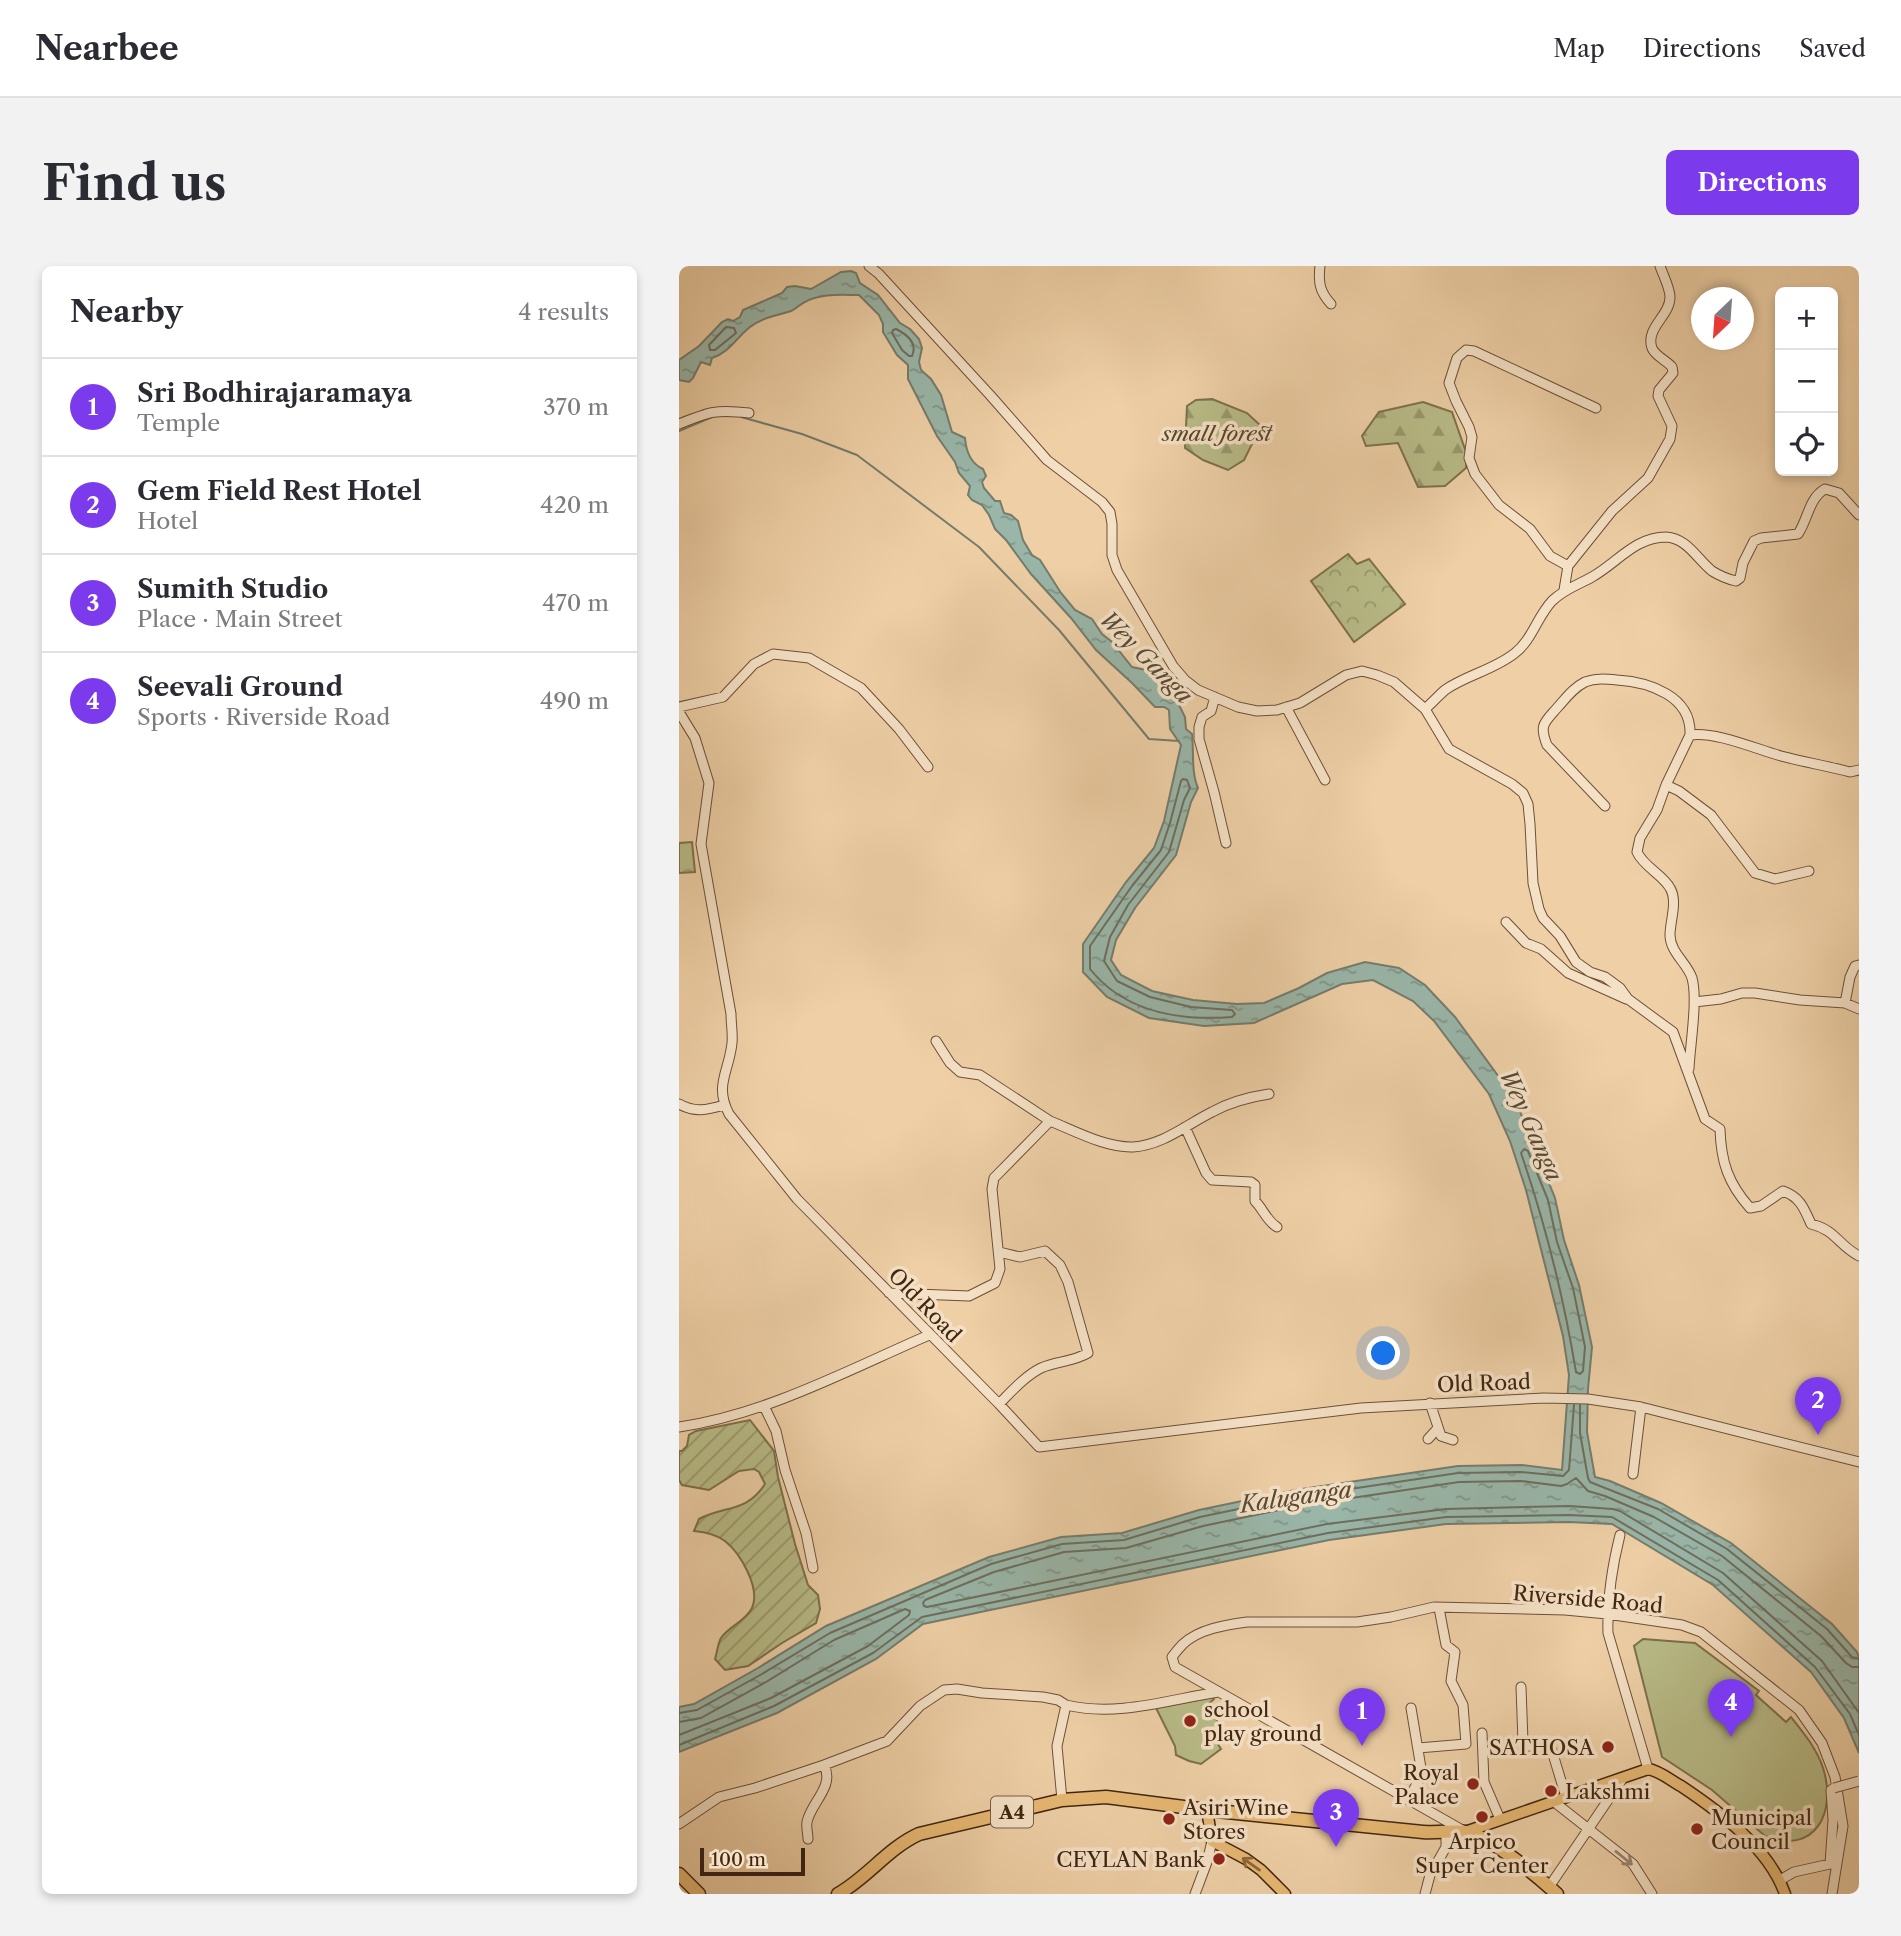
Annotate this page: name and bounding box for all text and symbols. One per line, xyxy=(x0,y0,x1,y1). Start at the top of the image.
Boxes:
text: Nearbee xyxy=(35,28,179,69)
text: Map xyxy=(1553,34,1605,63)
text: Directions xyxy=(1643,34,1761,63)
text: Saved xyxy=(1799,34,1866,63)
button: Directions xyxy=(1666,150,1859,215)
text: Find us xyxy=(42,152,226,213)
north arrow xyxy=(1691,287,1754,350)
map controls xyxy=(1775,287,1838,476)
button: + xyxy=(1775,287,1838,350)
text: Nearby xyxy=(70,293,183,330)
text: 4 results xyxy=(518,298,609,326)
button: − xyxy=(1775,350,1838,413)
text: Sri Bodhirajaramaya xyxy=(137,377,412,409)
text: 1 xyxy=(88,393,98,421)
text: 370 m xyxy=(543,393,609,421)
text: Temple xyxy=(137,409,220,437)
button: locate xyxy=(1775,413,1838,476)
park label: small forest xyxy=(1161,421,1273,446)
text: Gem Field Rest Hotel xyxy=(137,475,421,507)
text: 2 xyxy=(86,491,100,519)
text: 420 m xyxy=(540,491,609,519)
text: Hotel xyxy=(137,507,198,535)
text: Sumith Studio xyxy=(137,573,328,605)
text: 3 xyxy=(87,589,100,617)
text: 470 m xyxy=(542,589,609,617)
text: Place · Main Street xyxy=(137,605,343,633)
water label: Wey Ganga xyxy=(1094,605,1199,710)
text: Seevali Ground xyxy=(137,671,343,703)
text: 4 xyxy=(86,687,100,715)
text: 490 m xyxy=(540,687,609,715)
text: Sports · Riverside Road xyxy=(137,703,390,731)
water label: Wey Ganga xyxy=(1494,1064,1568,1186)
street label: Old Road xyxy=(883,1263,967,1348)
your location xyxy=(1366,1336,1400,1370)
street label: Old Road xyxy=(1437,1369,1532,1397)
pin: 2 xyxy=(1795,1377,1841,1435)
water label: Kaluganga xyxy=(1236,1475,1354,1519)
street label: Riverside Road xyxy=(1512,1580,1664,1618)
pin: 4 xyxy=(1708,1679,1754,1737)
pin: 1 xyxy=(1339,1688,1385,1746)
place label: school play ground xyxy=(1204,1697,1322,1746)
marker: school play ground xyxy=(1182,1713,1198,1729)
place label: SATHOSA xyxy=(1489,1735,1594,1760)
marker: SATHOSA xyxy=(1600,1739,1616,1755)
place label: Royal Palace xyxy=(1394,1760,1459,1809)
marker: Royal Palace xyxy=(1465,1776,1481,1792)
place label: Lakshmi xyxy=(1565,1779,1650,1804)
marker: Lakshmi xyxy=(1543,1783,1559,1799)
pin: 3 xyxy=(1313,1789,1359,1847)
place label: Asiri Wine Stores xyxy=(1182,1795,1288,1844)
road number: A4 xyxy=(991,1796,1033,1828)
place label: Municipal Council xyxy=(1711,1805,1812,1854)
marker: Arpico Super Center xyxy=(1474,1809,1490,1825)
marker: Asiri Wine Stores xyxy=(1161,1811,1177,1827)
marker: Municipal Council xyxy=(1689,1821,1705,1837)
place label: Arpico Super Center xyxy=(1415,1829,1549,1878)
scale bar xyxy=(700,1845,805,1877)
place label: CEYLAN Bank xyxy=(1056,1847,1206,1872)
text: 100 m xyxy=(711,1848,766,1871)
one-way arrow xyxy=(1615,1850,1633,1865)
marker: CEYLAN Bank xyxy=(1211,1851,1227,1867)
one-way arrow xyxy=(1242,1856,1261,1871)

